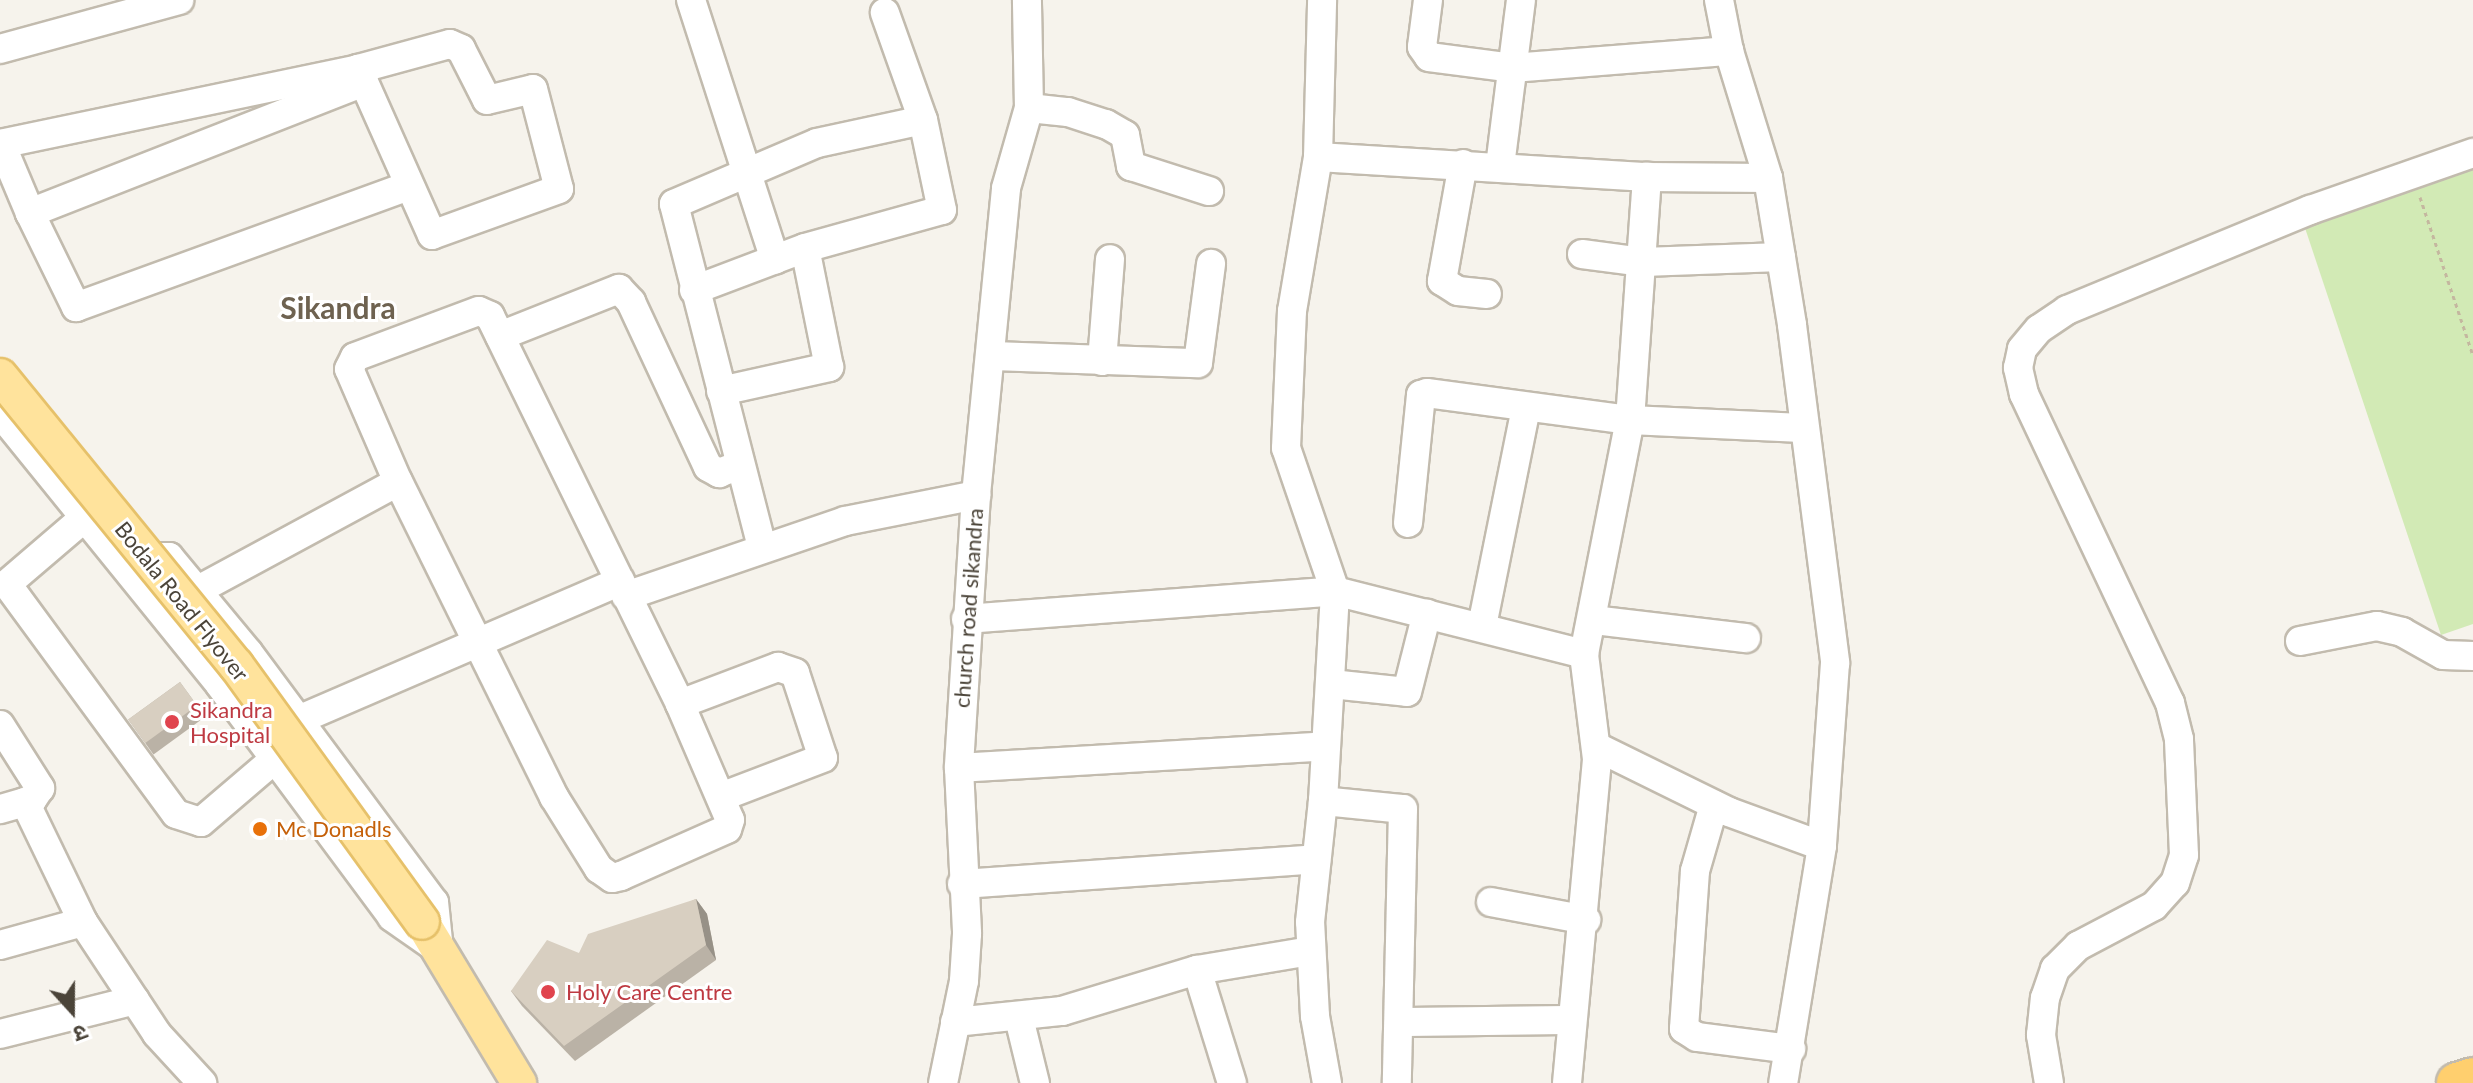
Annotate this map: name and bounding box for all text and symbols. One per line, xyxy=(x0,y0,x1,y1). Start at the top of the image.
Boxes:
district label: Sikandra xyxy=(280,289,396,325)
street label: church road sikandra xyxy=(948,507,988,709)
street label: Bodala Road Flyover xyxy=(110,516,254,686)
place label: Sikandra Hospital xyxy=(190,696,273,748)
marker: Sikandra Hospital xyxy=(161,711,183,733)
place label: Mc Donadls xyxy=(276,816,392,842)
marker: Mc Donadls xyxy=(251,820,269,838)
north arrow xyxy=(32,971,112,1051)
place label: Holy Care Centre xyxy=(566,979,733,1005)
marker: Holy Care Centre xyxy=(537,981,559,1003)
text: उ xyxy=(70,1019,92,1049)

